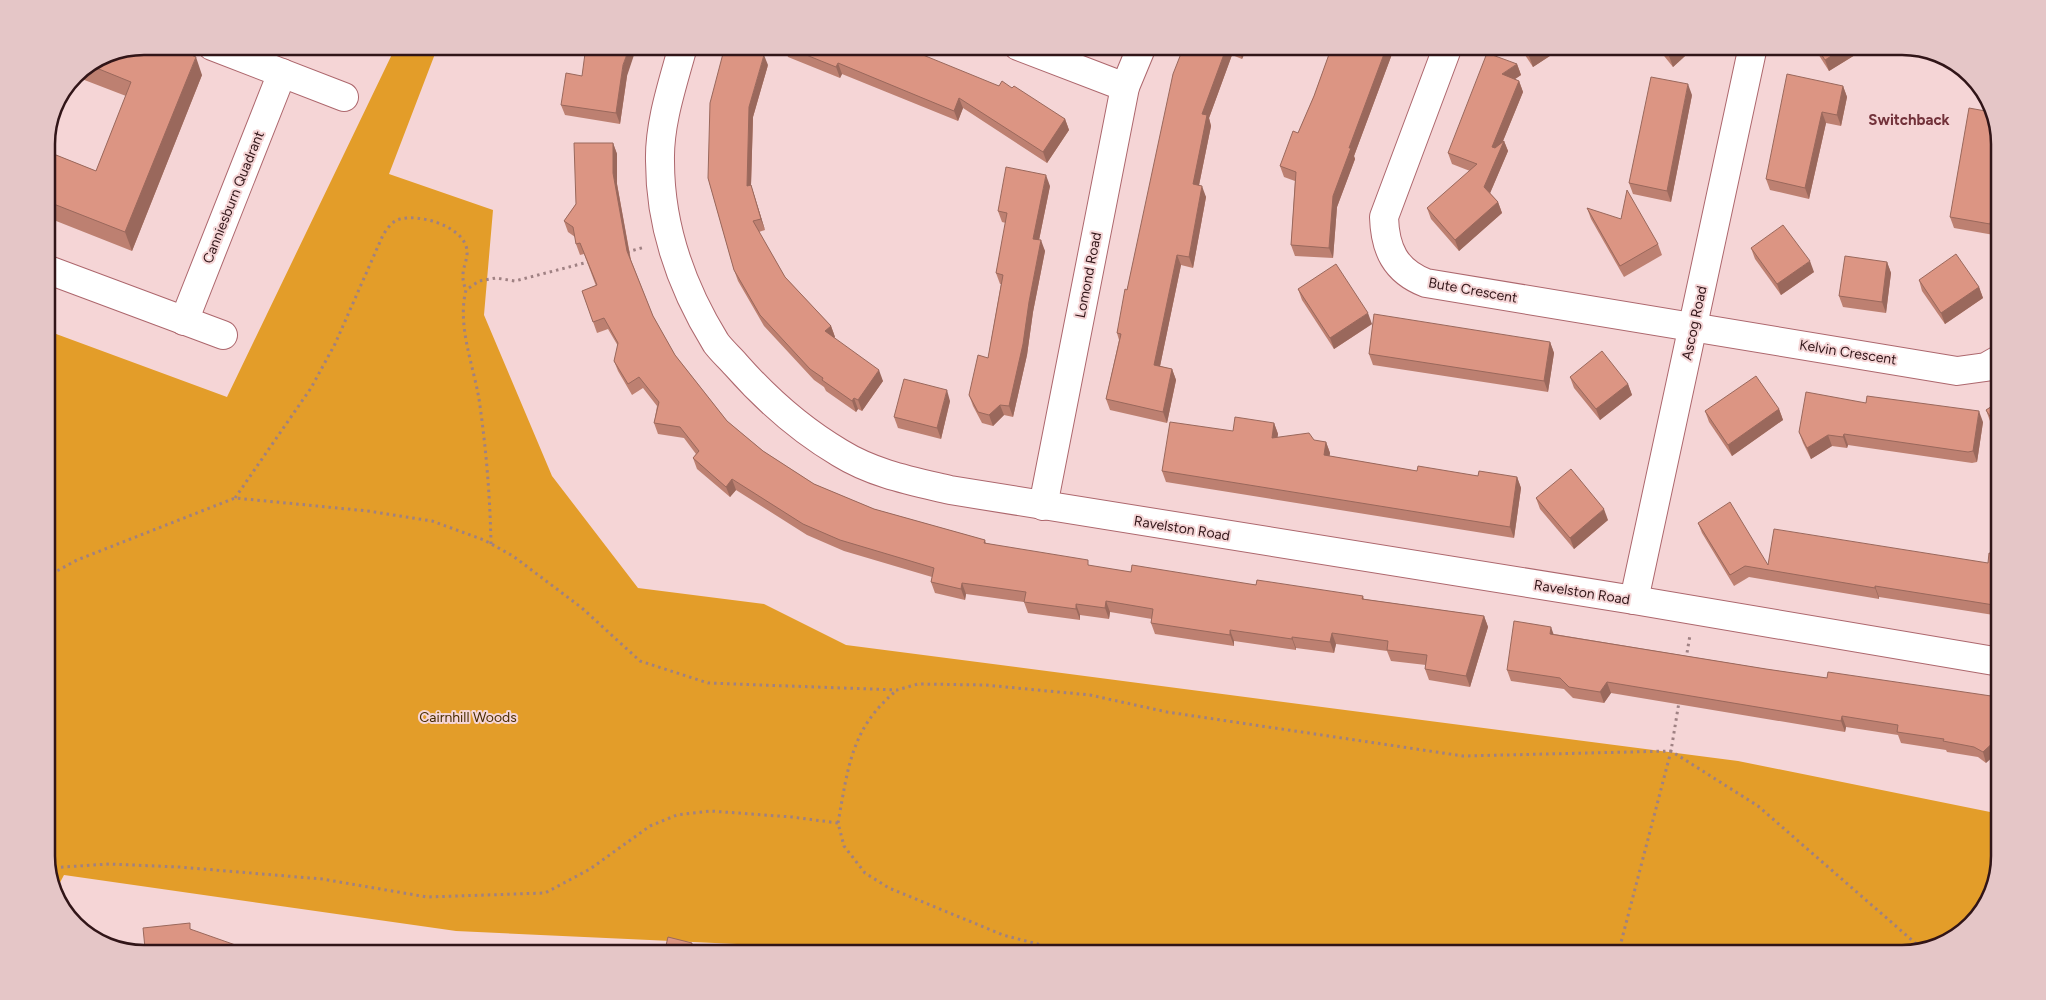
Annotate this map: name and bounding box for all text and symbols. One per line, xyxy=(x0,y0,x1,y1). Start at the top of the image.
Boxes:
district label: Switchback xyxy=(1868,111,1950,129)
street label: Canniesburn Quadrant xyxy=(199,128,268,266)
street label: Lomond Road xyxy=(1072,231,1105,319)
street label: Bute Crescent xyxy=(1427,274,1519,307)
street label: Ascog Road xyxy=(1678,284,1711,362)
street label: Kelvin Crescent xyxy=(1798,336,1898,369)
street label: Ravelston Road xyxy=(1133,513,1231,544)
street label: Ravelston Road xyxy=(1533,577,1631,608)
park label: Cairnhill Woods xyxy=(419,709,517,726)

